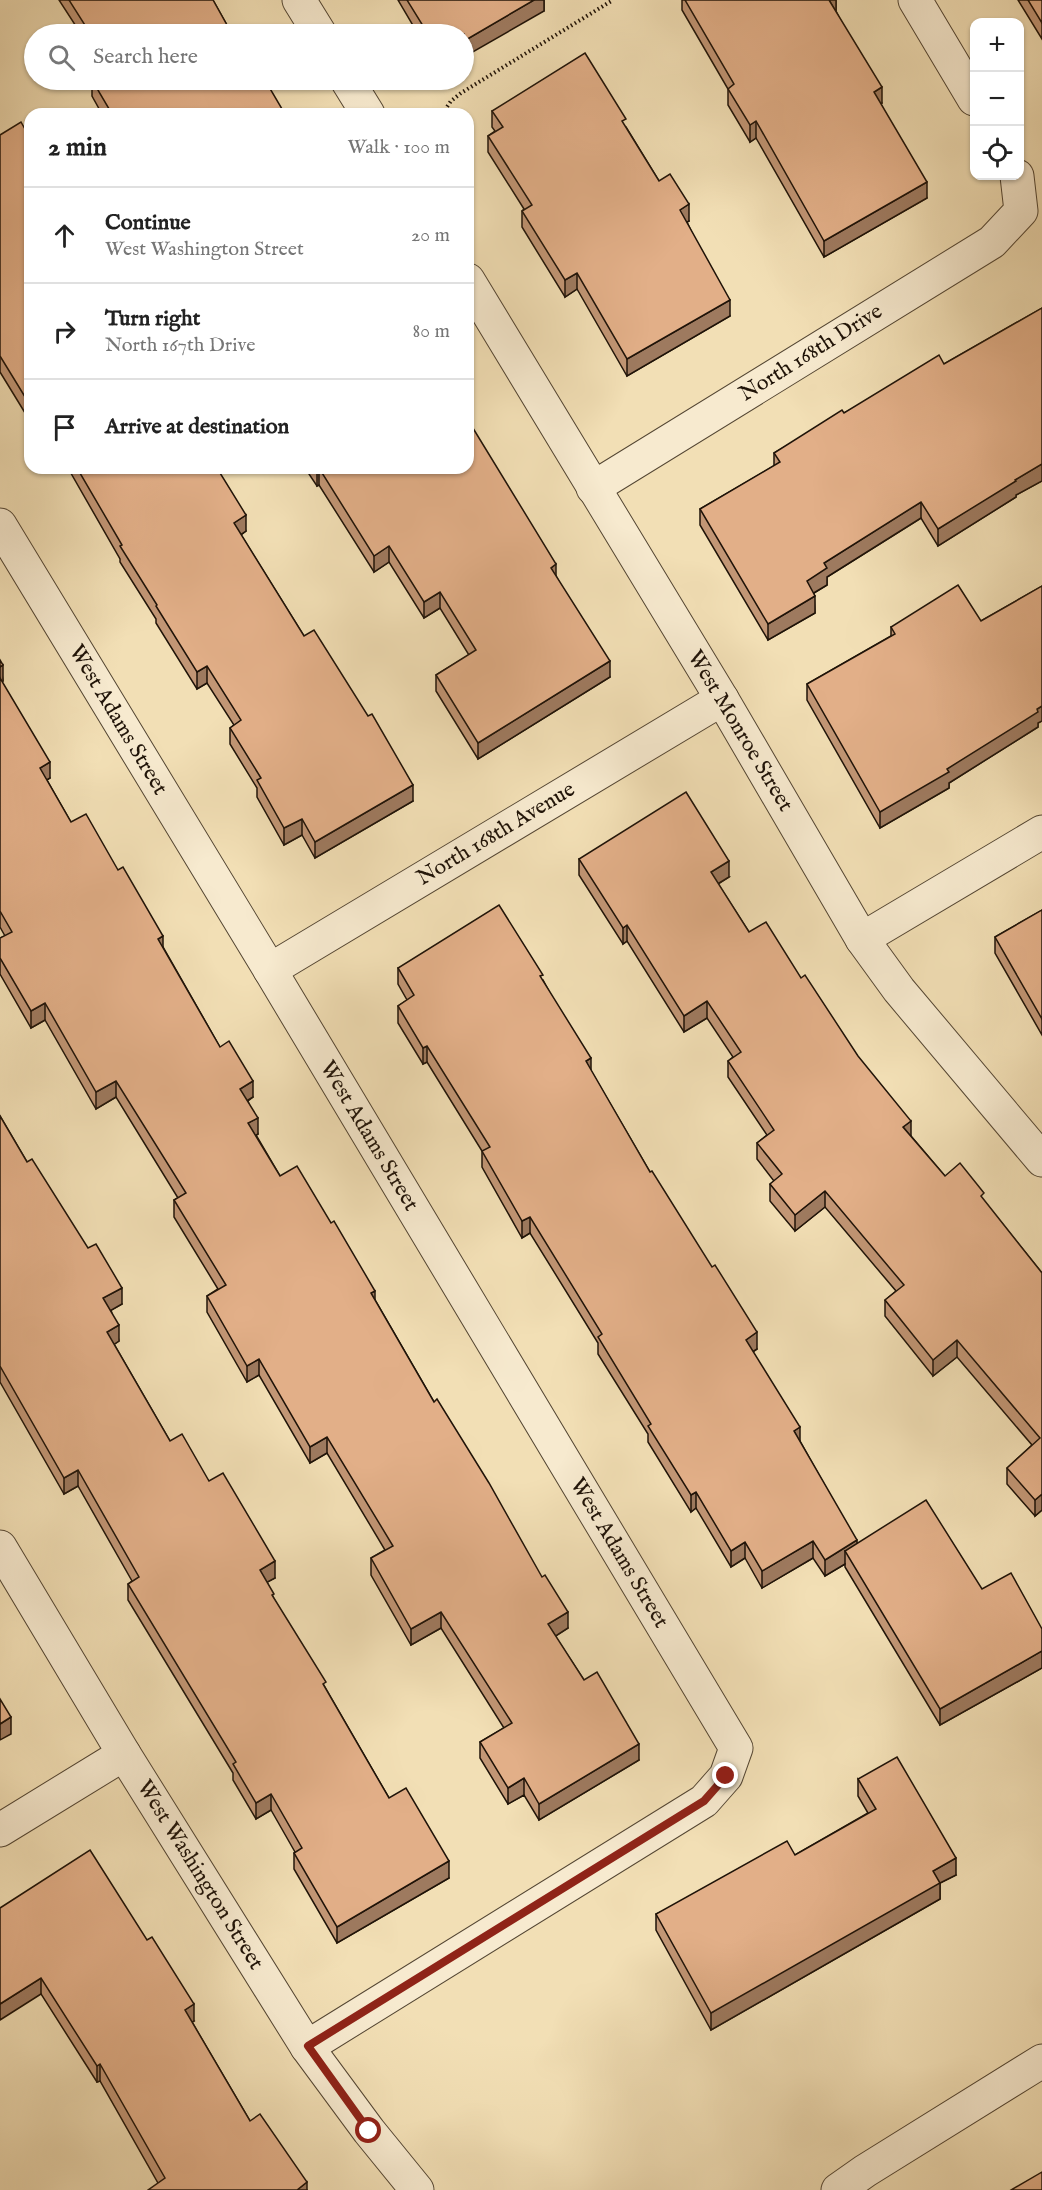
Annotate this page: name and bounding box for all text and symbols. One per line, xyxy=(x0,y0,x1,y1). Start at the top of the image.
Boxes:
map controls xyxy=(970,18,1024,180)
button: + xyxy=(970,18,1024,72)
search box xyxy=(24,24,474,90)
icon: search xyxy=(45,41,78,74)
text: Search here xyxy=(93,43,198,71)
button: − xyxy=(970,72,1024,126)
button: locate xyxy=(970,126,1024,180)
text: 2 min xyxy=(48,131,107,164)
text: Walk · 100 m xyxy=(347,135,450,160)
text: Continue xyxy=(105,209,191,237)
icon: ahead xyxy=(48,219,81,252)
text: 20 m xyxy=(411,223,450,248)
text: West Washington Street xyxy=(105,237,304,262)
street label: North 168th Drive xyxy=(734,298,888,408)
text: Turn right xyxy=(105,305,200,333)
icon: right xyxy=(48,315,81,348)
text: 80 m xyxy=(413,319,450,344)
text: North 167th Drive xyxy=(105,333,255,358)
icon: arrive xyxy=(48,411,81,444)
text: Arrive at destination xyxy=(105,413,289,441)
street label: West Adams Street xyxy=(62,640,174,801)
street label: West Monroe Street xyxy=(681,645,799,817)
street label: North 168th Avenue xyxy=(412,776,580,892)
street label: West Adams Street xyxy=(313,1056,425,1217)
street label: West Adams Street xyxy=(563,1473,675,1634)
route end xyxy=(712,1762,738,1788)
street label: West Washington Street xyxy=(130,1775,270,1976)
route start xyxy=(355,2117,381,2143)

